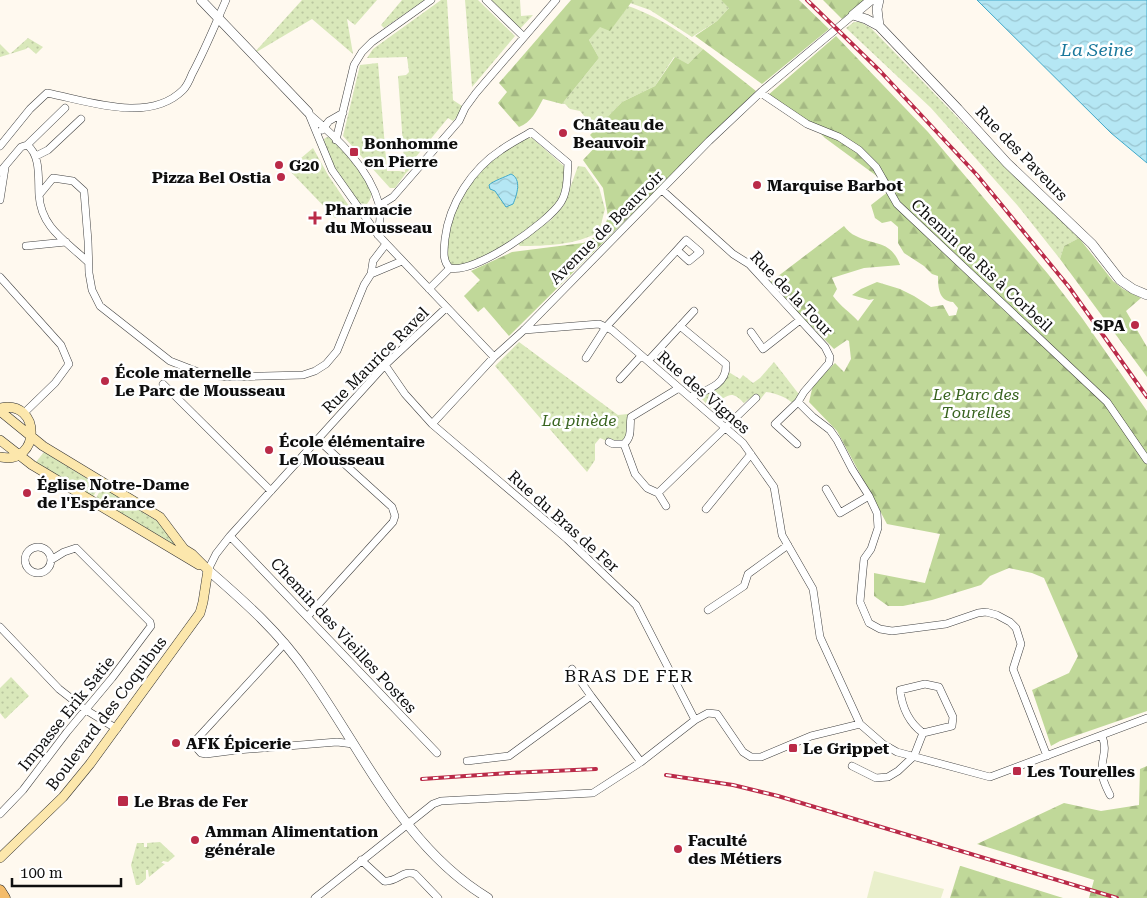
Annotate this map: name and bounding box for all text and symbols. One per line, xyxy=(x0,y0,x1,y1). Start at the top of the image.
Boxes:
water label: La Seine xyxy=(1060,39,1133,60)
street label: Rue des Paveurs xyxy=(972,102,1072,205)
place label: Château de Beauvoir xyxy=(573,115,664,152)
marker: Château de Beauvoir xyxy=(557,127,569,139)
place label: Bonhomme en Pierre xyxy=(364,134,458,171)
marker: Bonhomme en Pierre xyxy=(348,146,360,158)
place label: G20 xyxy=(289,156,319,175)
marker: G20 xyxy=(273,159,285,171)
street label: Avenue de Beauvoir xyxy=(546,166,667,288)
place label: Pizza Bel Ostia xyxy=(152,168,272,187)
marker: Pizza Bel Ostia xyxy=(275,171,287,183)
place label: Marquise Barbot xyxy=(767,176,903,195)
marker: Marquise Barbot xyxy=(751,179,763,191)
street label: Chemin de Ris à Corbeil xyxy=(907,195,1056,336)
place label: Pharmacie du Mousseau xyxy=(325,200,433,237)
marker: Pharmacie du Mousseau xyxy=(309,212,321,224)
street label: Rue de la Tour xyxy=(746,247,837,340)
street label: Rue Maurice Ravel xyxy=(318,303,432,417)
place label: SPA xyxy=(1093,316,1125,335)
marker: SPA xyxy=(1129,319,1141,331)
street label: Rue des Vignes xyxy=(654,347,754,438)
place label: École maternelle Le Parc de Mousseau xyxy=(115,363,286,400)
marker: École maternelle Le Parc de Mousseau xyxy=(99,375,111,387)
park label: Le Parc des Tourelles xyxy=(932,385,1019,422)
park label: La pinède xyxy=(541,411,616,430)
place label: École élémentaire Le Mousseau xyxy=(279,432,425,469)
marker: École élémentaire Le Mousseau xyxy=(263,444,275,456)
street label: Rue du Bras de Fer xyxy=(504,467,623,576)
place label: Église Notre-Dame de l'Espérance xyxy=(37,475,189,512)
marker: Église Notre-Dame de l'Espérance xyxy=(21,487,33,499)
street label: Chemin des Vieilles Postes xyxy=(267,554,421,717)
street label: Boulevard des Coquibus xyxy=(42,632,171,794)
street label: Impasse Erik Satie xyxy=(14,652,119,774)
district label: BRAS DE FER xyxy=(564,665,694,686)
place label: AFK Épicerie xyxy=(186,734,291,753)
marker: AFK Épicerie xyxy=(170,737,182,749)
place label: Le Grippet xyxy=(803,739,890,758)
marker: Le Grippet xyxy=(787,742,799,754)
place label: Les Tourelles xyxy=(1027,762,1135,781)
marker: Les Tourelles xyxy=(1011,765,1023,777)
place label: Le Bras de Fer xyxy=(134,792,248,811)
marker: Le Bras de Fer xyxy=(116,794,130,808)
place label: Amman Alimentation générale xyxy=(204,822,378,859)
place label: Faculté des Métiers xyxy=(688,831,782,868)
marker: Amman Alimentation générale xyxy=(189,834,201,846)
marker: Faculté des Métiers xyxy=(672,843,684,855)
scale bar xyxy=(12,856,121,888)
text: 100 m xyxy=(20,864,63,882)

